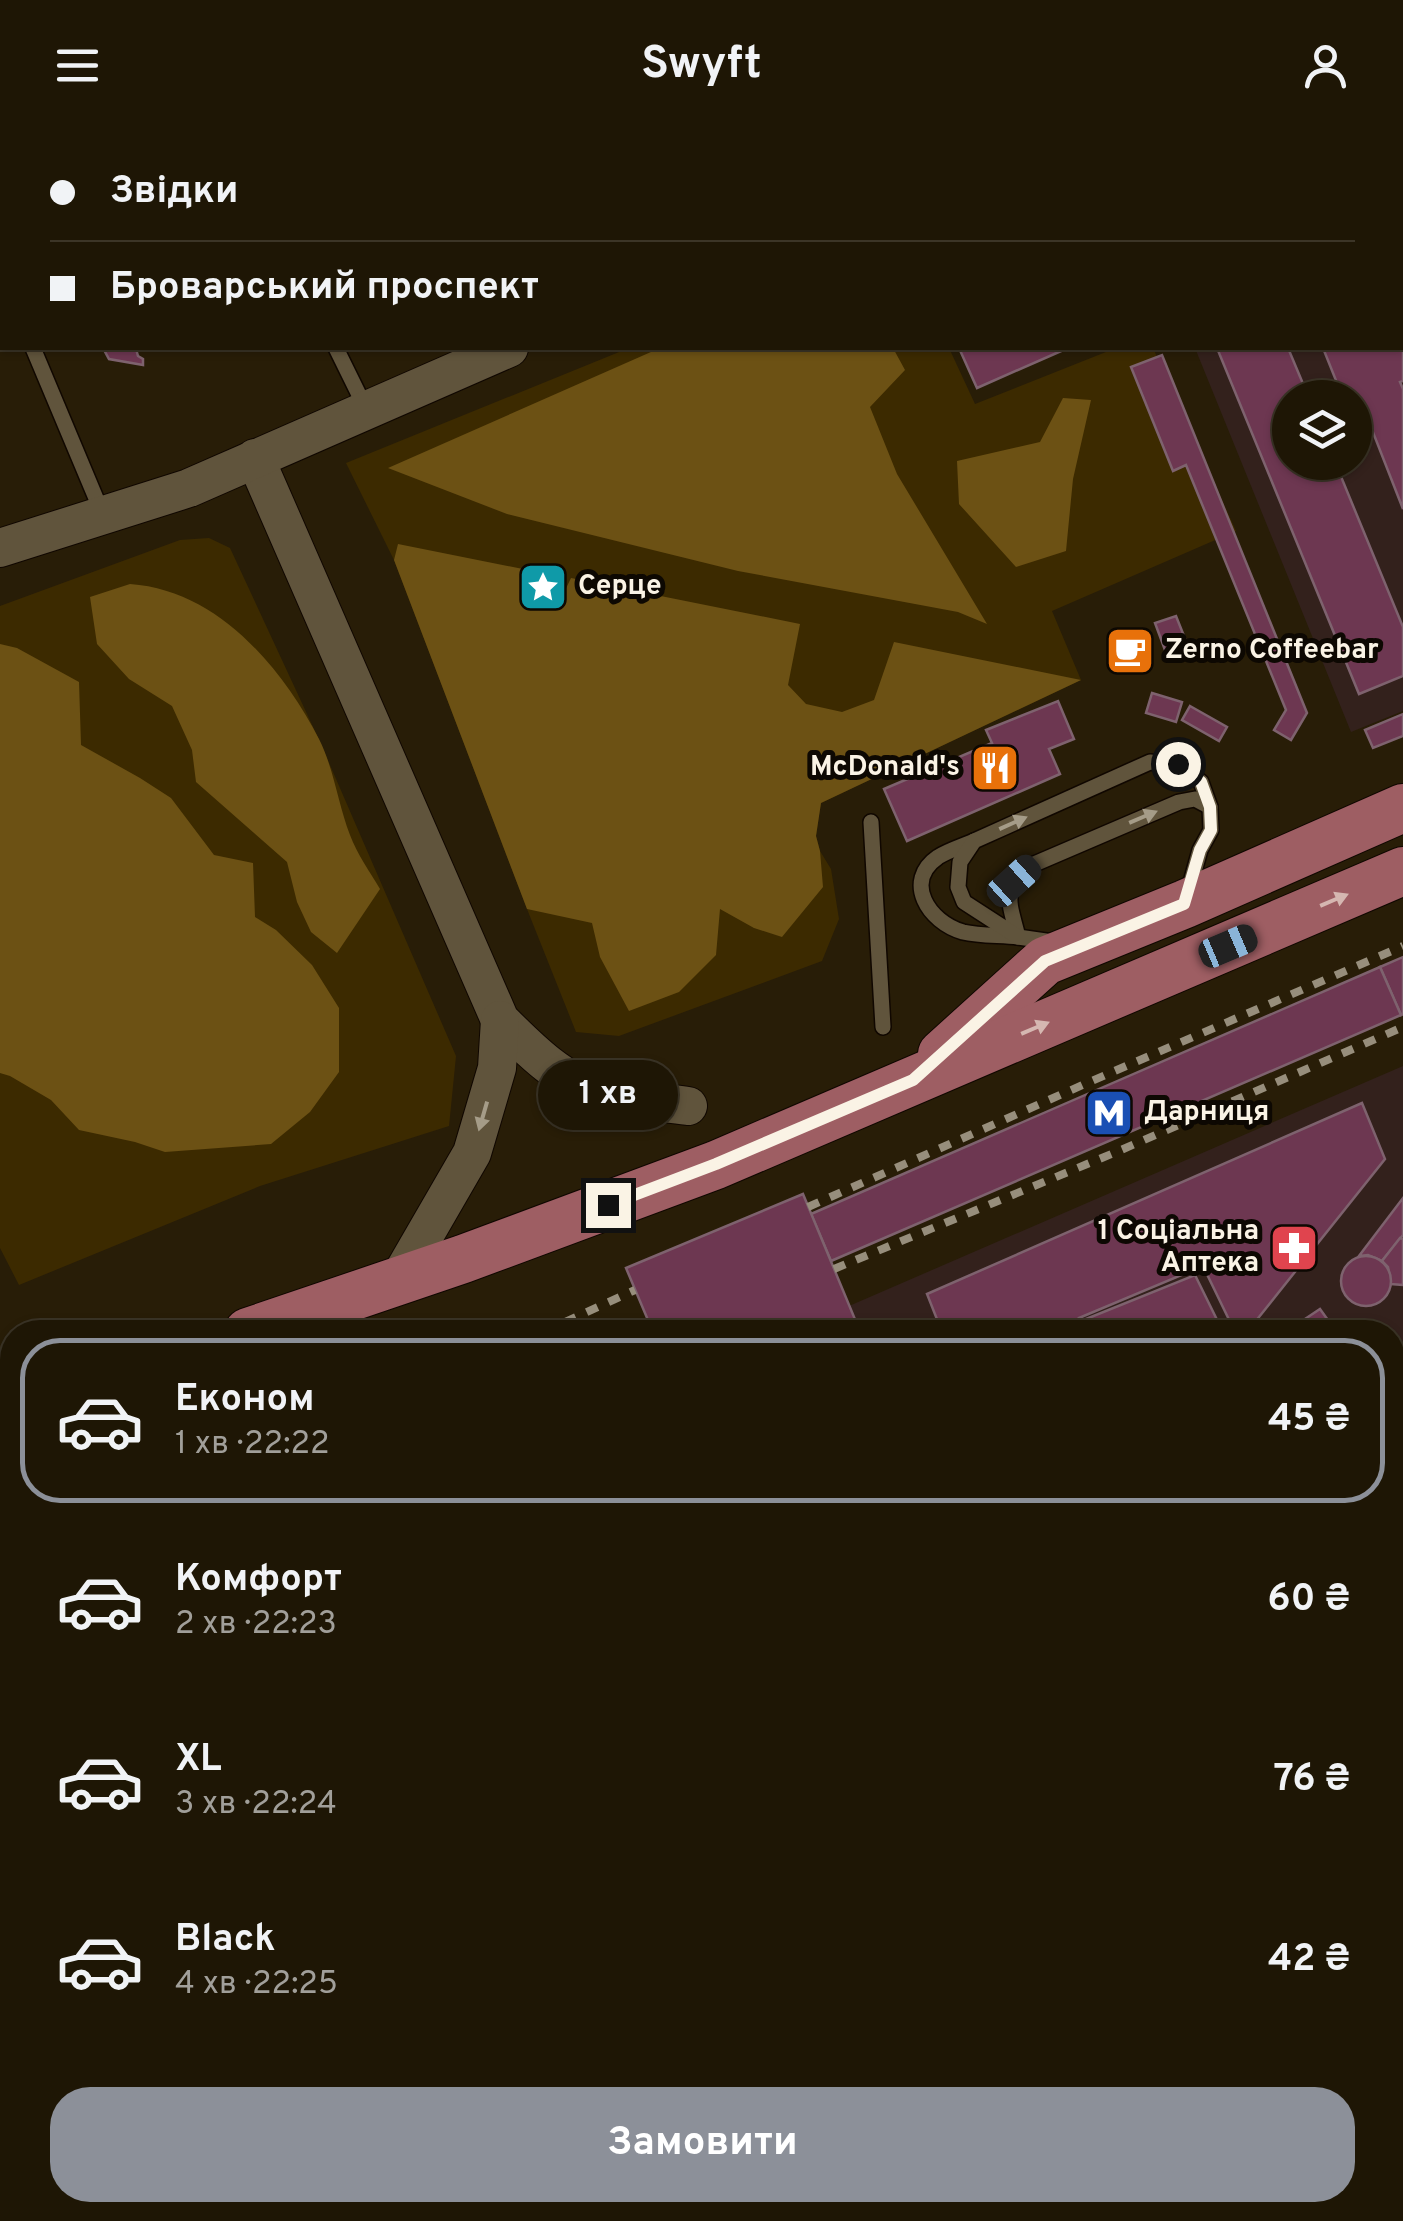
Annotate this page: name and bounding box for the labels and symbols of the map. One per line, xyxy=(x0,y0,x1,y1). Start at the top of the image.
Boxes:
place icon: Серце xyxy=(517,561,569,613)
place label: Серце xyxy=(578,569,662,605)
cafe icon: Zerno Coffeebar xyxy=(1104,625,1156,677)
place label: Zerno Coffeebar xyxy=(1165,633,1379,669)
restaurant icon: McDonald's xyxy=(969,742,1021,794)
route start xyxy=(1156,742,1201,787)
place label: McDonald's xyxy=(810,750,960,786)
one-way arrow xyxy=(1128,809,1158,825)
one-way arrow xyxy=(998,815,1028,831)
car xyxy=(982,850,1046,912)
one-way arrow xyxy=(1319,892,1349,908)
car xyxy=(1195,920,1261,972)
one-way arrow xyxy=(1020,1020,1050,1036)
callout: 1 хв xyxy=(538,1060,678,1130)
metro station icon: Дарниця xyxy=(1083,1087,1135,1139)
place label: Дарниця xyxy=(1144,1095,1269,1131)
one-way arrow xyxy=(475,1101,490,1131)
route end xyxy=(586,1183,631,1228)
place label: 1 Соціальна Аптека xyxy=(1098,1214,1259,1282)
pharmacy icon: 1 Соціальна Аптека xyxy=(1268,1222,1320,1274)

